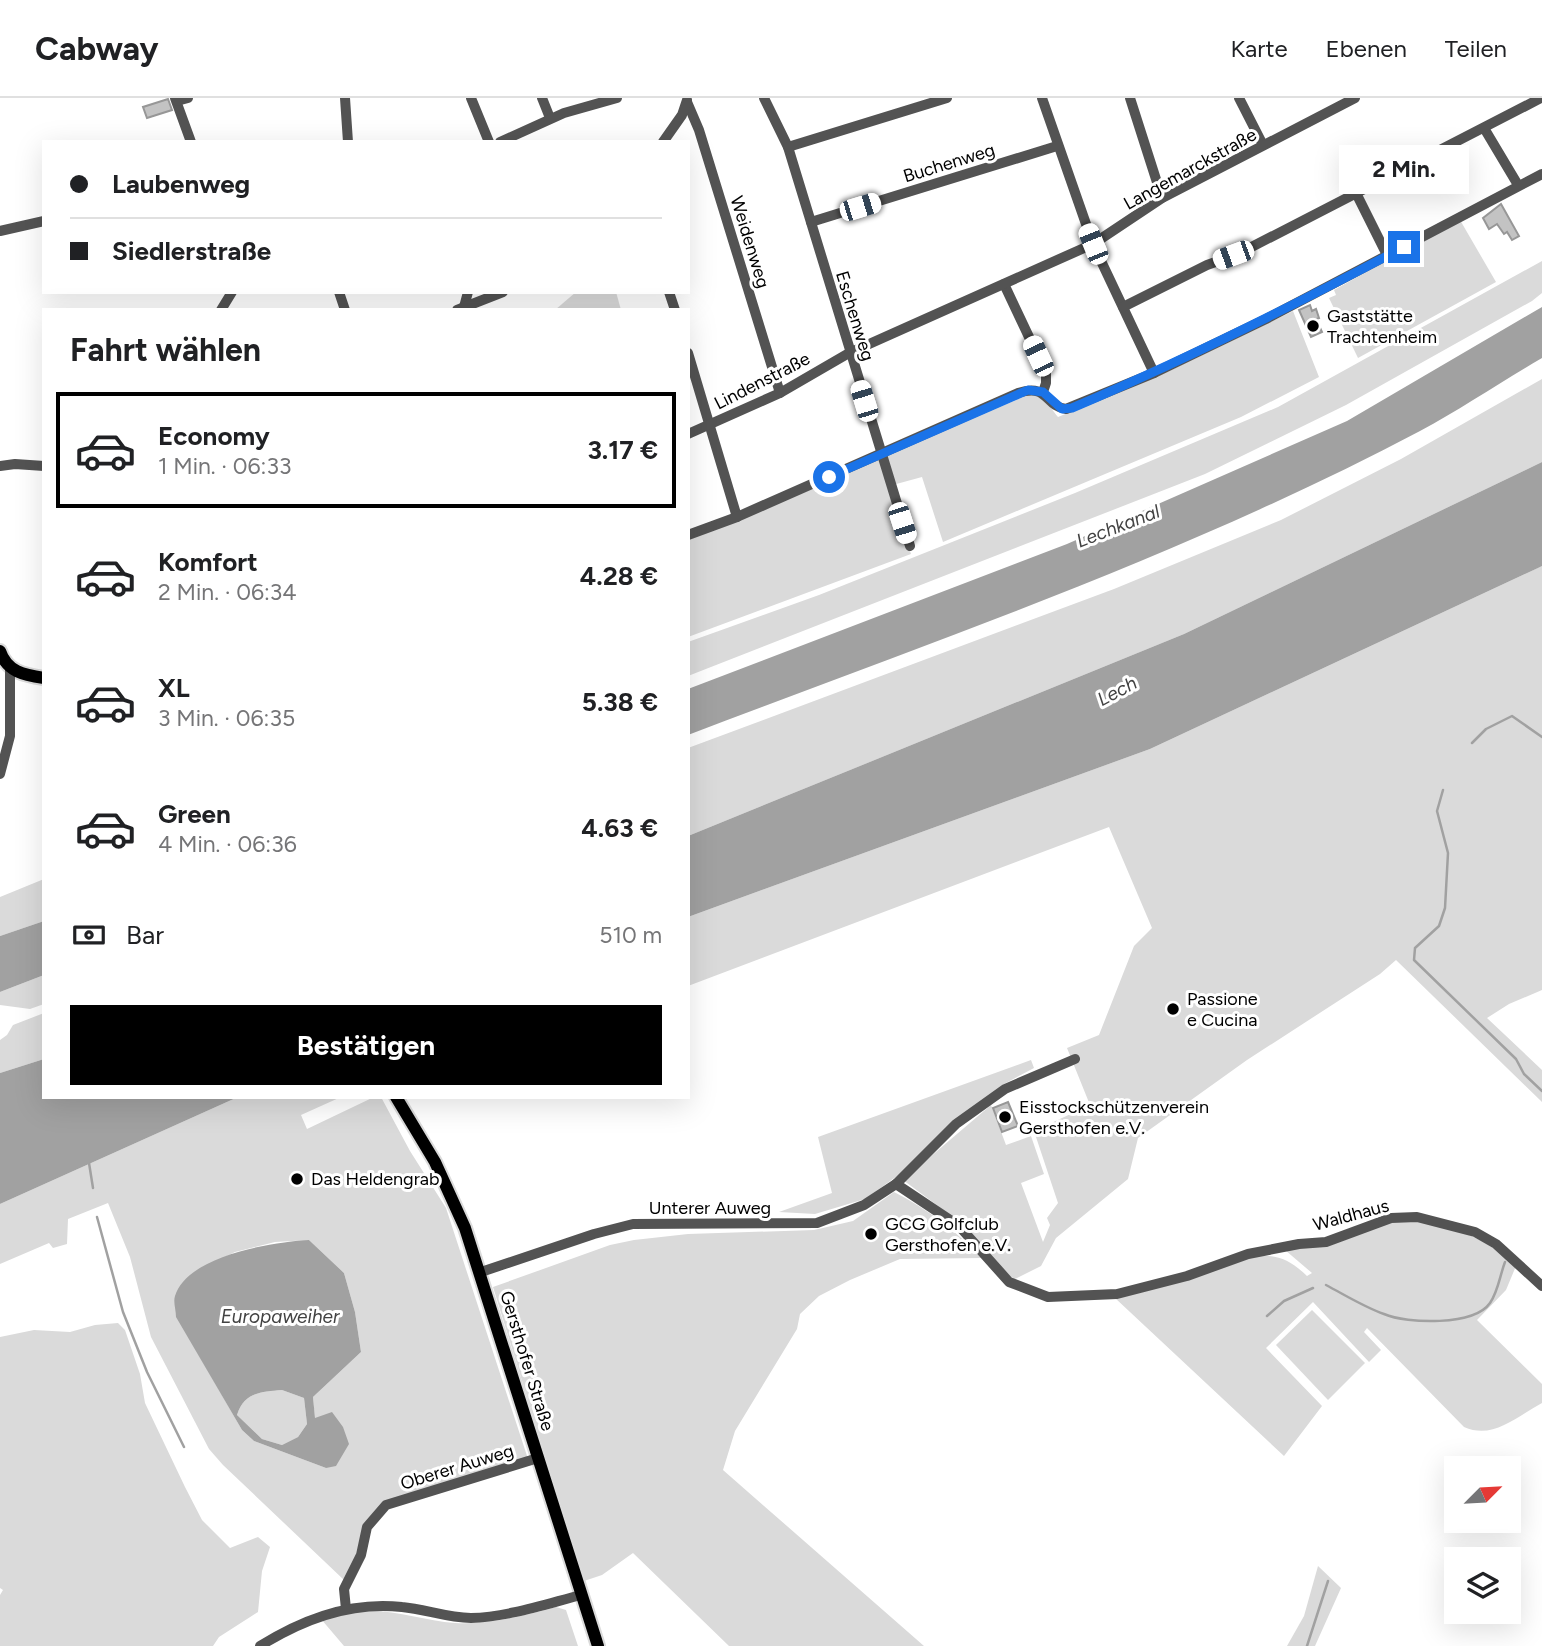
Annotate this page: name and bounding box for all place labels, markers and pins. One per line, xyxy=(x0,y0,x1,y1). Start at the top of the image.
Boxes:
place label: Gaststätte Trachtenheim xyxy=(1327,305,1437,348)
marker: Gaststätte Trachtenheim xyxy=(1305,318,1321,334)
place label: Passione e Cucina xyxy=(1187,988,1258,1031)
marker: Passione e Cucina xyxy=(1165,1001,1181,1017)
place label: Eisstockschützenverein Gersthofen e.V. xyxy=(1019,1096,1209,1139)
marker: Eisstockschützenverein Gersthofen e.V. xyxy=(997,1109,1013,1125)
place label: Das Heldengrab xyxy=(311,1168,440,1190)
marker: Das Heldengrab xyxy=(289,1171,305,1187)
place label: GCG Golfclub Gersthofen e.V. xyxy=(885,1213,1011,1256)
marker: GCG Golfclub Gersthofen e.V. xyxy=(863,1226,879,1242)

